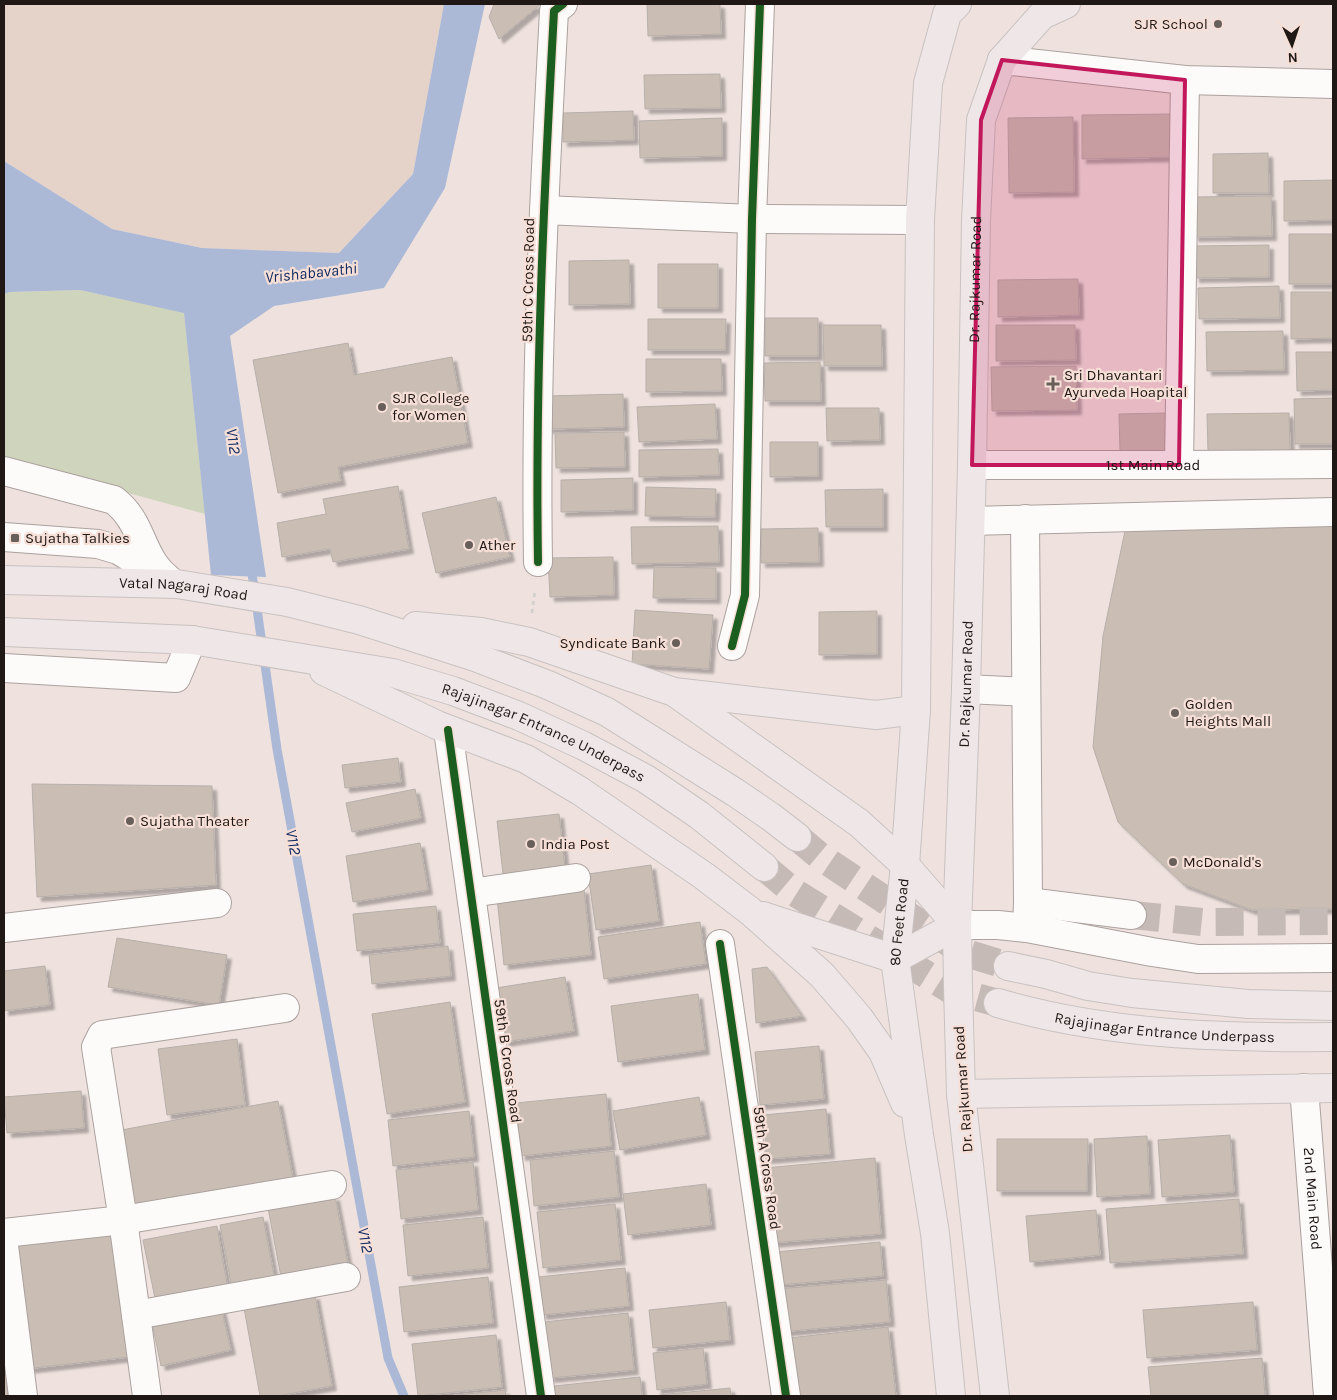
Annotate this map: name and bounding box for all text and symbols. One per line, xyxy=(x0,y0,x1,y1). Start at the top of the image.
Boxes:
place label: SJR School xyxy=(1134,15,1208,33)
marker: SJR School xyxy=(1212,18,1224,30)
north arrow xyxy=(1267,20,1317,70)
text: N xyxy=(1287,49,1298,66)
street label: Dr. Rajkumar Road xyxy=(965,216,985,343)
street label: 59th C Cross Road xyxy=(518,217,538,343)
water label: Vrishabavathi xyxy=(264,258,358,287)
place label: Sri Dhavantari Ayurveda Hoapital xyxy=(1064,366,1187,401)
marker: Sri Dhavantari Ayurveda Hoapital xyxy=(1046,377,1060,391)
place label: SJR College for Women xyxy=(392,389,470,424)
marker: SJR College for Women xyxy=(376,401,388,413)
water label: V112 xyxy=(222,427,245,456)
street label: 1st Main Road xyxy=(1106,456,1200,474)
place label: Sujatha Talkies xyxy=(25,529,130,547)
marker: Sujatha Talkies xyxy=(9,532,21,544)
place label: Ather xyxy=(479,536,516,554)
marker: Ather xyxy=(463,539,475,551)
street label: Vatal Nagaraj Road xyxy=(119,574,249,604)
street label: Dr. Rajkumar Road xyxy=(955,620,977,748)
place label: Syndicate Bank xyxy=(560,634,666,652)
marker: Syndicate Bank xyxy=(670,637,682,649)
street label: Rajajinagar Entrance Underpass xyxy=(440,679,648,786)
place label: Golden Heights Mall xyxy=(1185,695,1271,730)
marker: Golden Heights Mall xyxy=(1169,707,1181,719)
place label: Sujatha Theater xyxy=(140,812,249,830)
marker: Sujatha Theater xyxy=(124,815,136,827)
water label: V112 xyxy=(282,828,305,857)
place label: India Post xyxy=(541,835,610,853)
marker: India Post xyxy=(525,838,537,850)
place label: McDonald's xyxy=(1183,853,1262,871)
marker: McDonald's xyxy=(1167,856,1179,868)
street label: 80 Feet Road xyxy=(886,877,913,967)
street label: 59th B Cross Road xyxy=(490,998,526,1124)
street label: Rajajinagar Entrance Underpass xyxy=(1053,1008,1275,1046)
street label: Dr. Rajkumar Road xyxy=(950,1025,976,1153)
street label: 59th A Cross Road xyxy=(749,1105,785,1231)
street label: 2nd Main Road xyxy=(1300,1147,1326,1251)
water label: V112 xyxy=(354,1226,377,1255)

